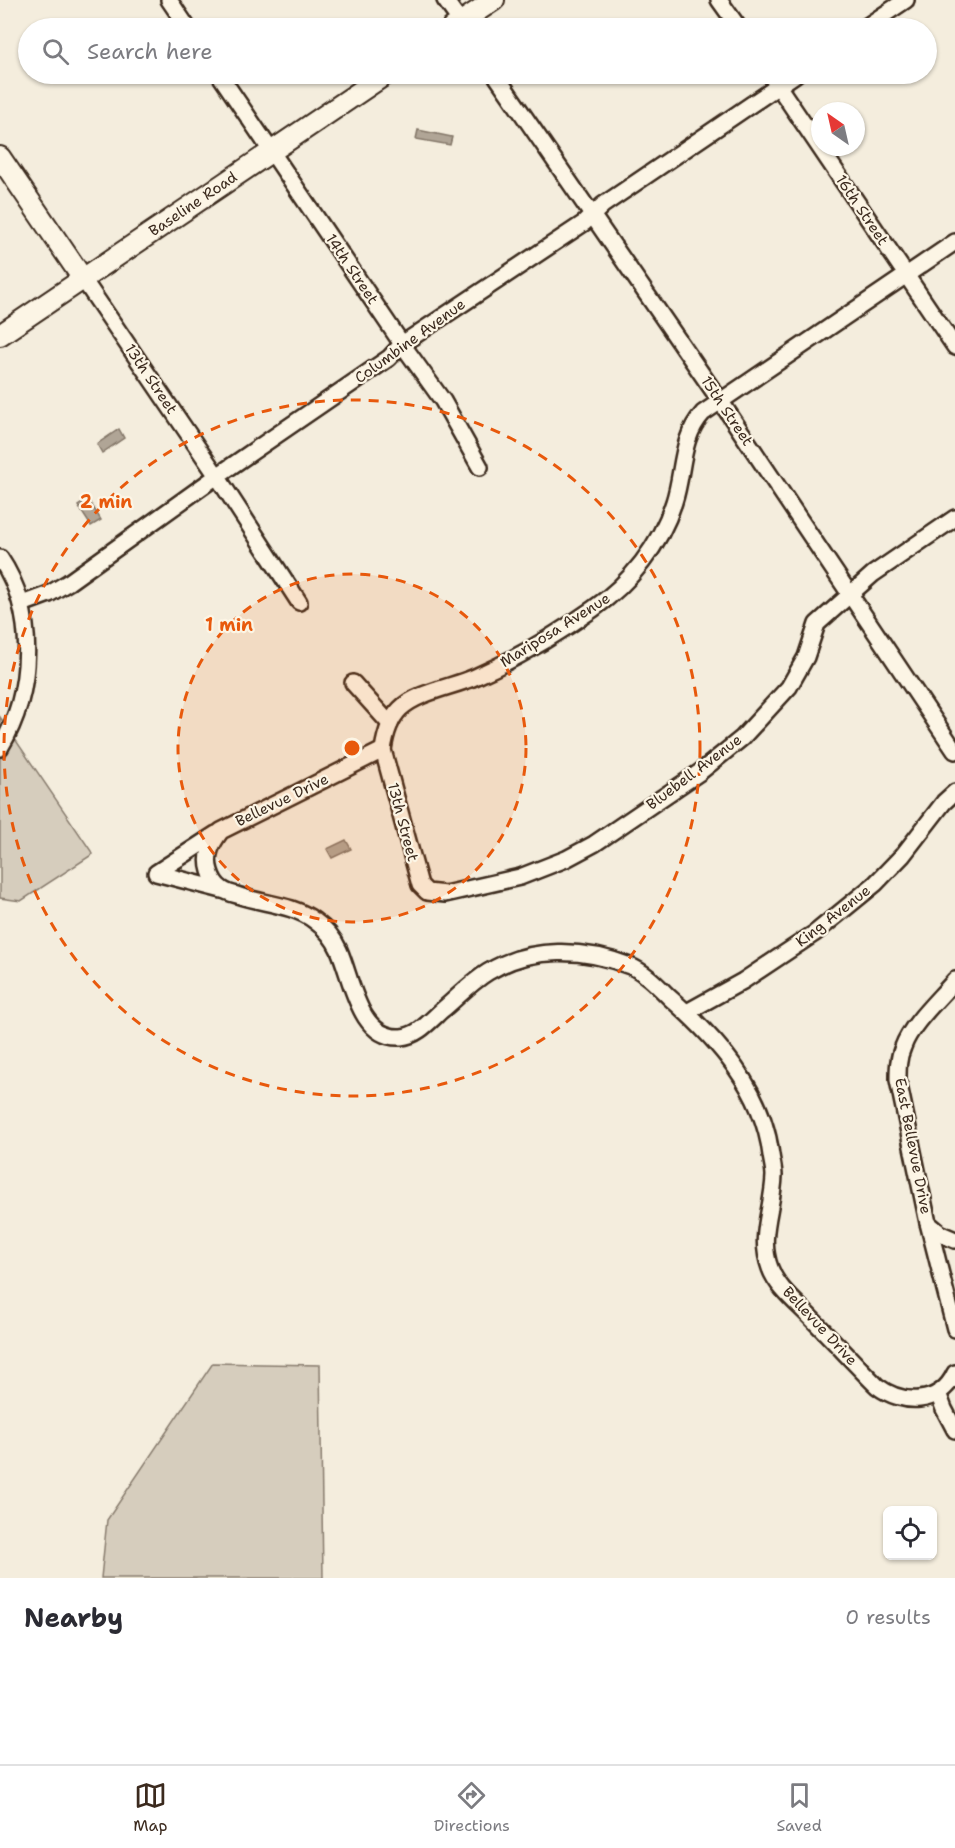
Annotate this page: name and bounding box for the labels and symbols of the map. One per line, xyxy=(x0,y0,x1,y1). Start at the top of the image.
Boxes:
north arrow xyxy=(811,102,865,156)
street label: Baseline Road xyxy=(145,167,241,241)
street label: 16th Street xyxy=(831,171,893,249)
street label: 14th Street xyxy=(321,230,383,308)
street label: Columbine Avenue xyxy=(351,294,469,388)
street label: 13th Street xyxy=(120,340,182,418)
street label: 15th Street xyxy=(696,372,758,450)
text: 2 min xyxy=(80,490,132,514)
street label: Mariposa Avenue xyxy=(496,588,614,672)
text: 1 min xyxy=(205,613,253,637)
street label: Bluebell Avenue xyxy=(642,730,746,814)
centre of rings xyxy=(342,738,362,758)
street label: Bellevue Drive xyxy=(232,769,332,831)
street label: 13th Street xyxy=(383,780,423,864)
street label: King Avenue xyxy=(791,880,875,952)
street label: East Bellevue Drive xyxy=(890,1076,936,1216)
street label: Bellevue Drive xyxy=(778,1282,862,1370)

